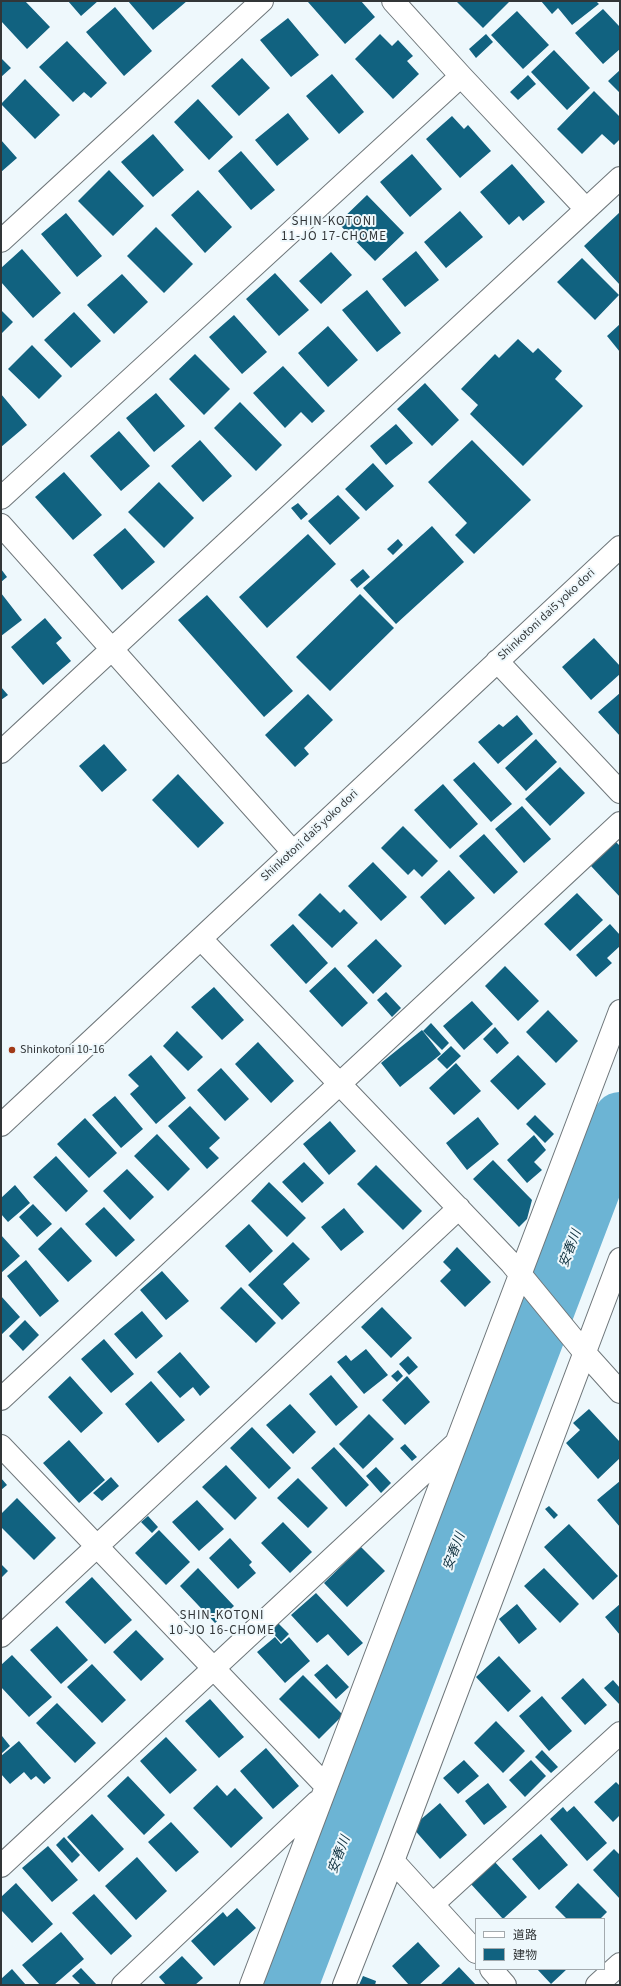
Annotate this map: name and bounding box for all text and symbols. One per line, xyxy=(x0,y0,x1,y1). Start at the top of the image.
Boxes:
district label: SHIN-KOTONI 11-JO 17-CHOME xyxy=(281,214,387,245)
street label: Shinkotoni dai5 yoko dori xyxy=(495,566,599,664)
street label: Shinkotoni dai5 yoko dori xyxy=(258,787,362,885)
place label: Shinkotoni 10-16 xyxy=(20,1043,104,1057)
marker: Shinkotoni 10-16 xyxy=(7,1045,17,1055)
water label: 安春川 xyxy=(557,1228,585,1270)
water label: 安春川 xyxy=(441,1531,469,1573)
district label: SHIN-KOTONI 10-JO 16-CHOME xyxy=(169,1608,275,1639)
water label: 安春川 xyxy=(326,1834,354,1876)
legend xyxy=(475,1918,605,1970)
text: 道路 xyxy=(513,1927,537,1944)
text: 建物 xyxy=(513,1947,537,1964)

